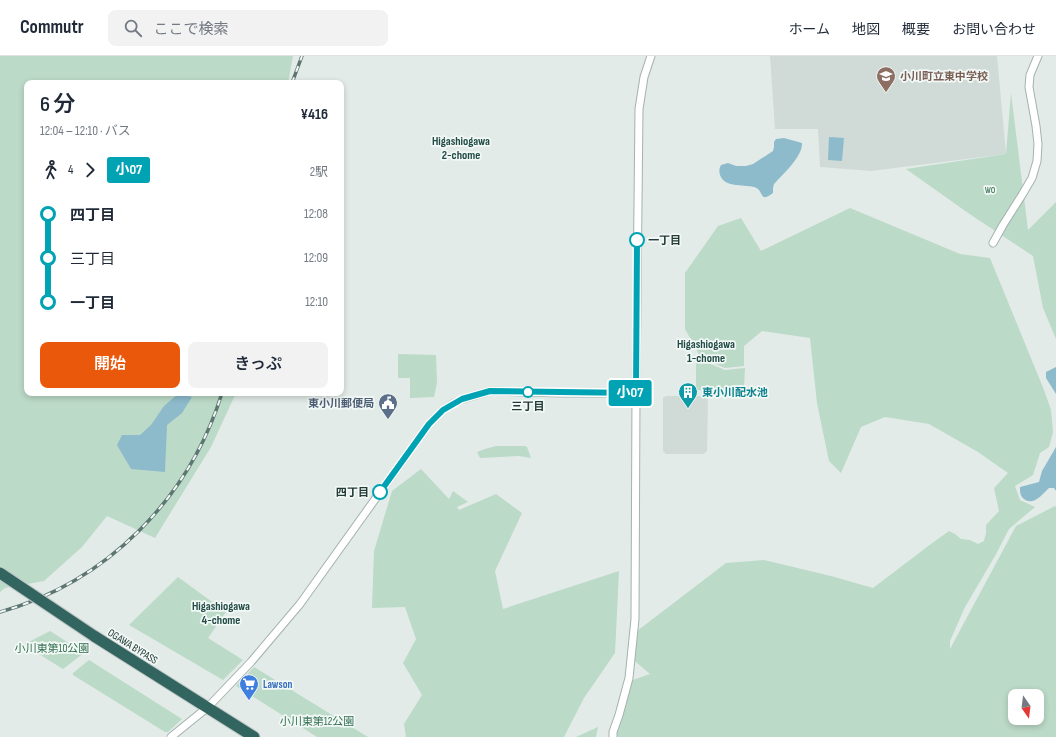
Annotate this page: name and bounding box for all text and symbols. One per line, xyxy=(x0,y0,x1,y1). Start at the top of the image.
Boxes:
search box xyxy=(108,10,388,46)
text: Commutr xyxy=(20,16,84,39)
icon: search xyxy=(122,17,144,39)
text: ここで検索 xyxy=(154,20,229,39)
text: ホーム xyxy=(788,21,830,38)
text: 地図 xyxy=(852,21,880,38)
text: 概要 xyxy=(902,21,930,38)
text: お問い合わせ xyxy=(952,21,1036,38)
school or university icon: 小川町立東中学校 xyxy=(875,65,897,93)
place label: 小川町立東中学校 xyxy=(900,70,988,83)
text: 6 分 xyxy=(40,91,76,118)
text: ¥416 xyxy=(301,105,328,124)
text: 12:04 – 12:10 · バス xyxy=(40,123,131,139)
district label: Higashiogawa 2-chome xyxy=(432,134,490,163)
icon: walk xyxy=(40,159,62,181)
icon: forward xyxy=(79,159,101,181)
text: 小07 xyxy=(115,161,142,178)
text: 4 xyxy=(68,162,73,178)
text: 2駅 xyxy=(310,164,328,180)
park label: wo xyxy=(985,183,996,196)
text: 四丁目 xyxy=(70,206,115,225)
text: 12:08 xyxy=(304,206,328,222)
marker: 一丁目 xyxy=(629,232,645,248)
place label: 一丁目 xyxy=(648,234,681,247)
text: 三丁目 xyxy=(70,250,115,269)
text: 12:09 xyxy=(304,250,328,266)
text: 一丁目 xyxy=(70,294,115,313)
text: 12:10 xyxy=(305,294,328,310)
district label: Higashiogawa 1-chome xyxy=(677,337,735,366)
button: 開始 xyxy=(40,342,180,388)
button: きっぷ xyxy=(188,342,328,388)
line badge: 小07 xyxy=(607,380,653,406)
building icon: 東小川配水池 xyxy=(677,381,699,409)
text: 小07 xyxy=(617,384,643,401)
marker: 三丁目 xyxy=(522,386,534,398)
place label: 東小川配水池 xyxy=(702,386,768,399)
public building icon: 東小川郵便局 xyxy=(377,392,399,420)
place label: 東小川郵便局 xyxy=(308,397,374,410)
place label: 三丁目 xyxy=(512,400,545,413)
marker: 四丁目 xyxy=(372,484,388,500)
place label: 四丁目 xyxy=(336,486,369,499)
district label: Higashiogawa 4-chome xyxy=(192,599,250,628)
street label: OGAWA BYPASS xyxy=(105,626,160,667)
park label: 小川東第10公園 xyxy=(15,642,89,655)
supermarket icon: Lawson xyxy=(238,673,260,701)
place label: Lawson xyxy=(263,678,292,691)
north arrow xyxy=(1008,689,1044,725)
map controls xyxy=(1008,689,1044,725)
park label: 小川東第12公園 xyxy=(280,715,354,728)

